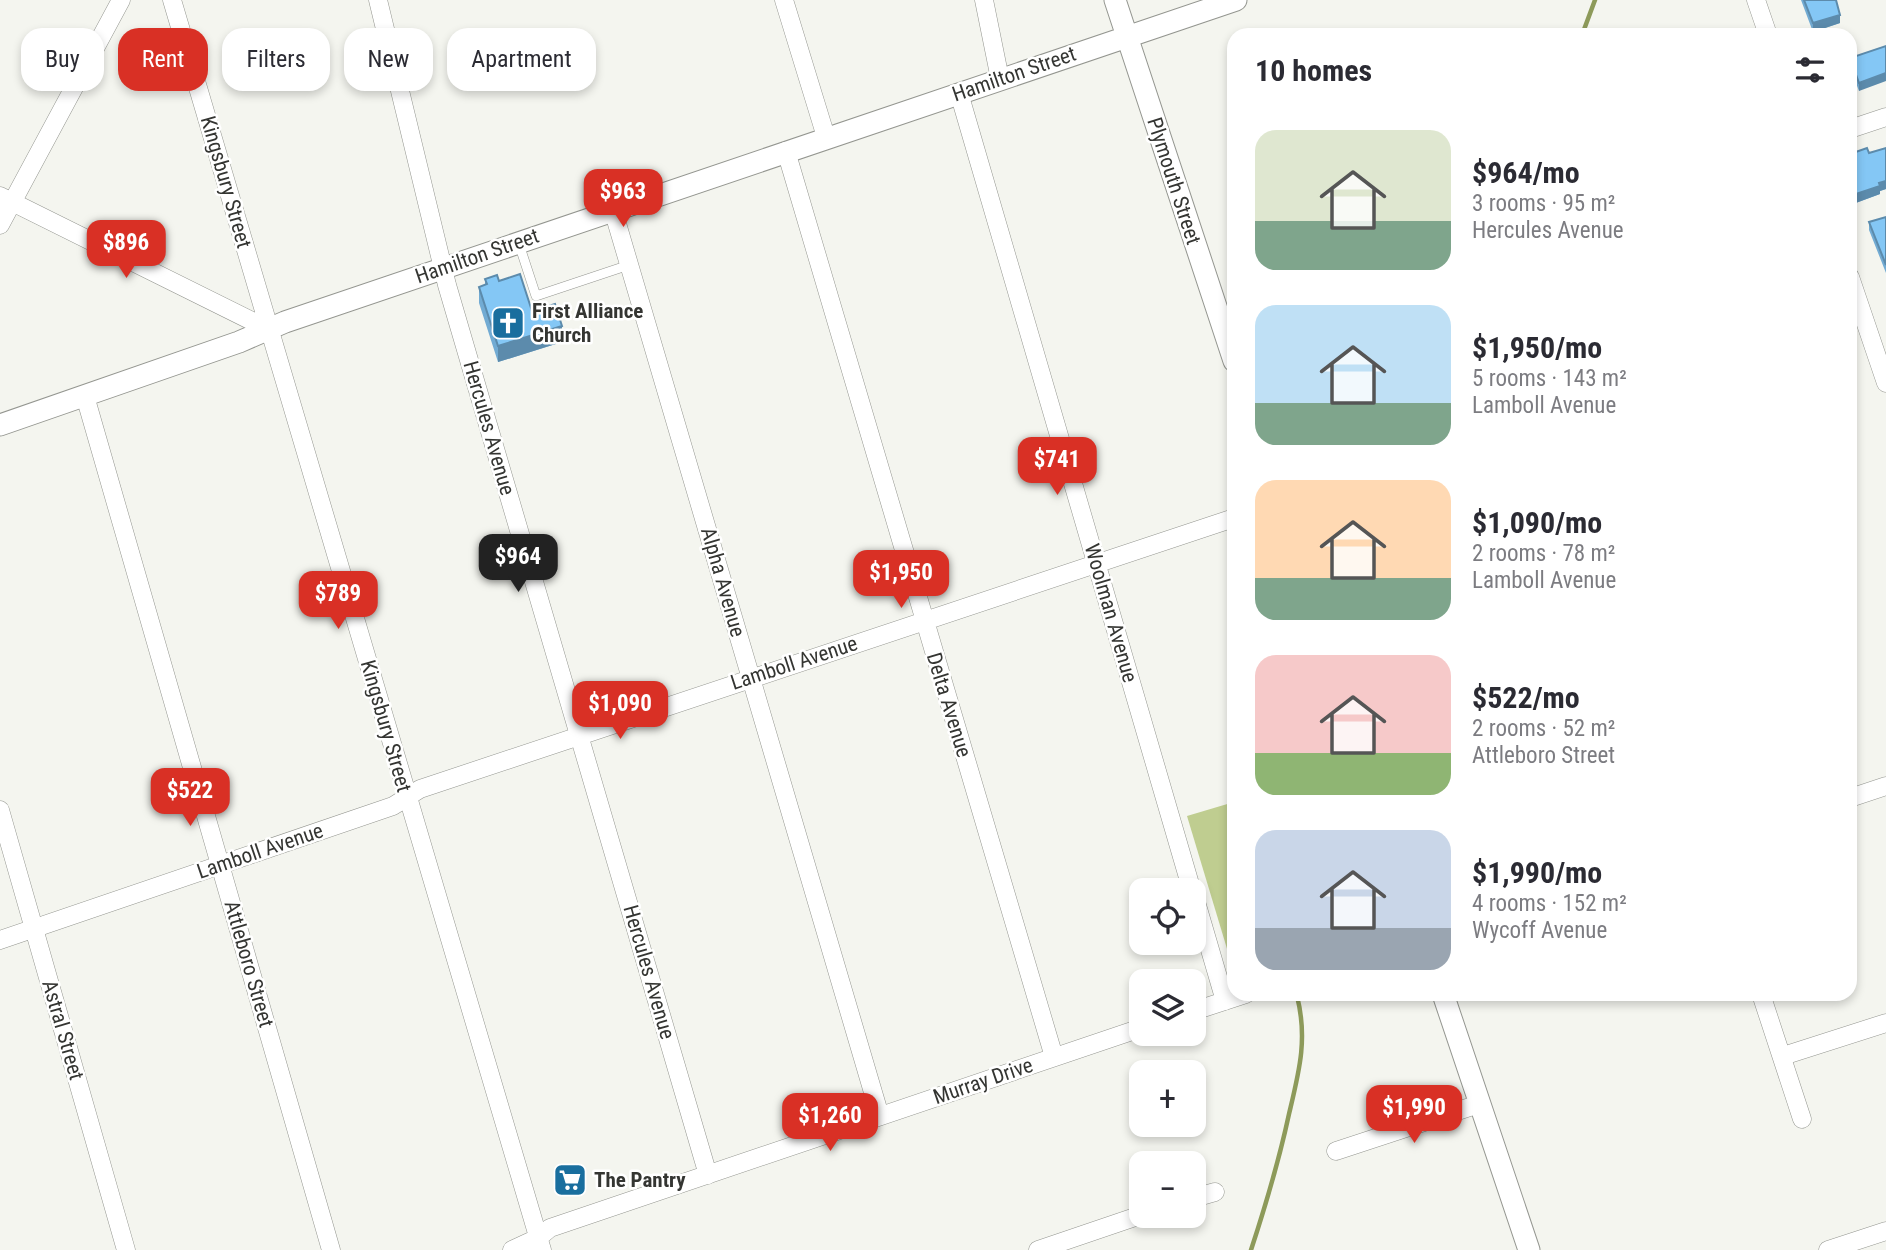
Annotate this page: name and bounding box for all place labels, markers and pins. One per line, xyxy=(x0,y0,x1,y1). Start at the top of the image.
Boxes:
pin: $963 xyxy=(582,170,664,229)
pin: $896 xyxy=(85,220,167,280)
place label: First Alliance Church xyxy=(532,299,643,347)
church icon: First Alliance Church xyxy=(489,304,527,342)
pin: $741 xyxy=(1016,438,1098,497)
pin: $964 xyxy=(477,534,559,594)
pin: $1,950 xyxy=(844,550,958,610)
pin: $789 xyxy=(297,572,379,631)
pin: $1,090 xyxy=(563,682,677,741)
pin: $522 xyxy=(149,768,231,828)
pin: $1,990 xyxy=(1357,1086,1471,1145)
pin: $1,260 xyxy=(773,1094,887,1153)
supermarket icon: The Pantry xyxy=(551,1161,589,1199)
place label: The Pantry xyxy=(594,1168,686,1192)

